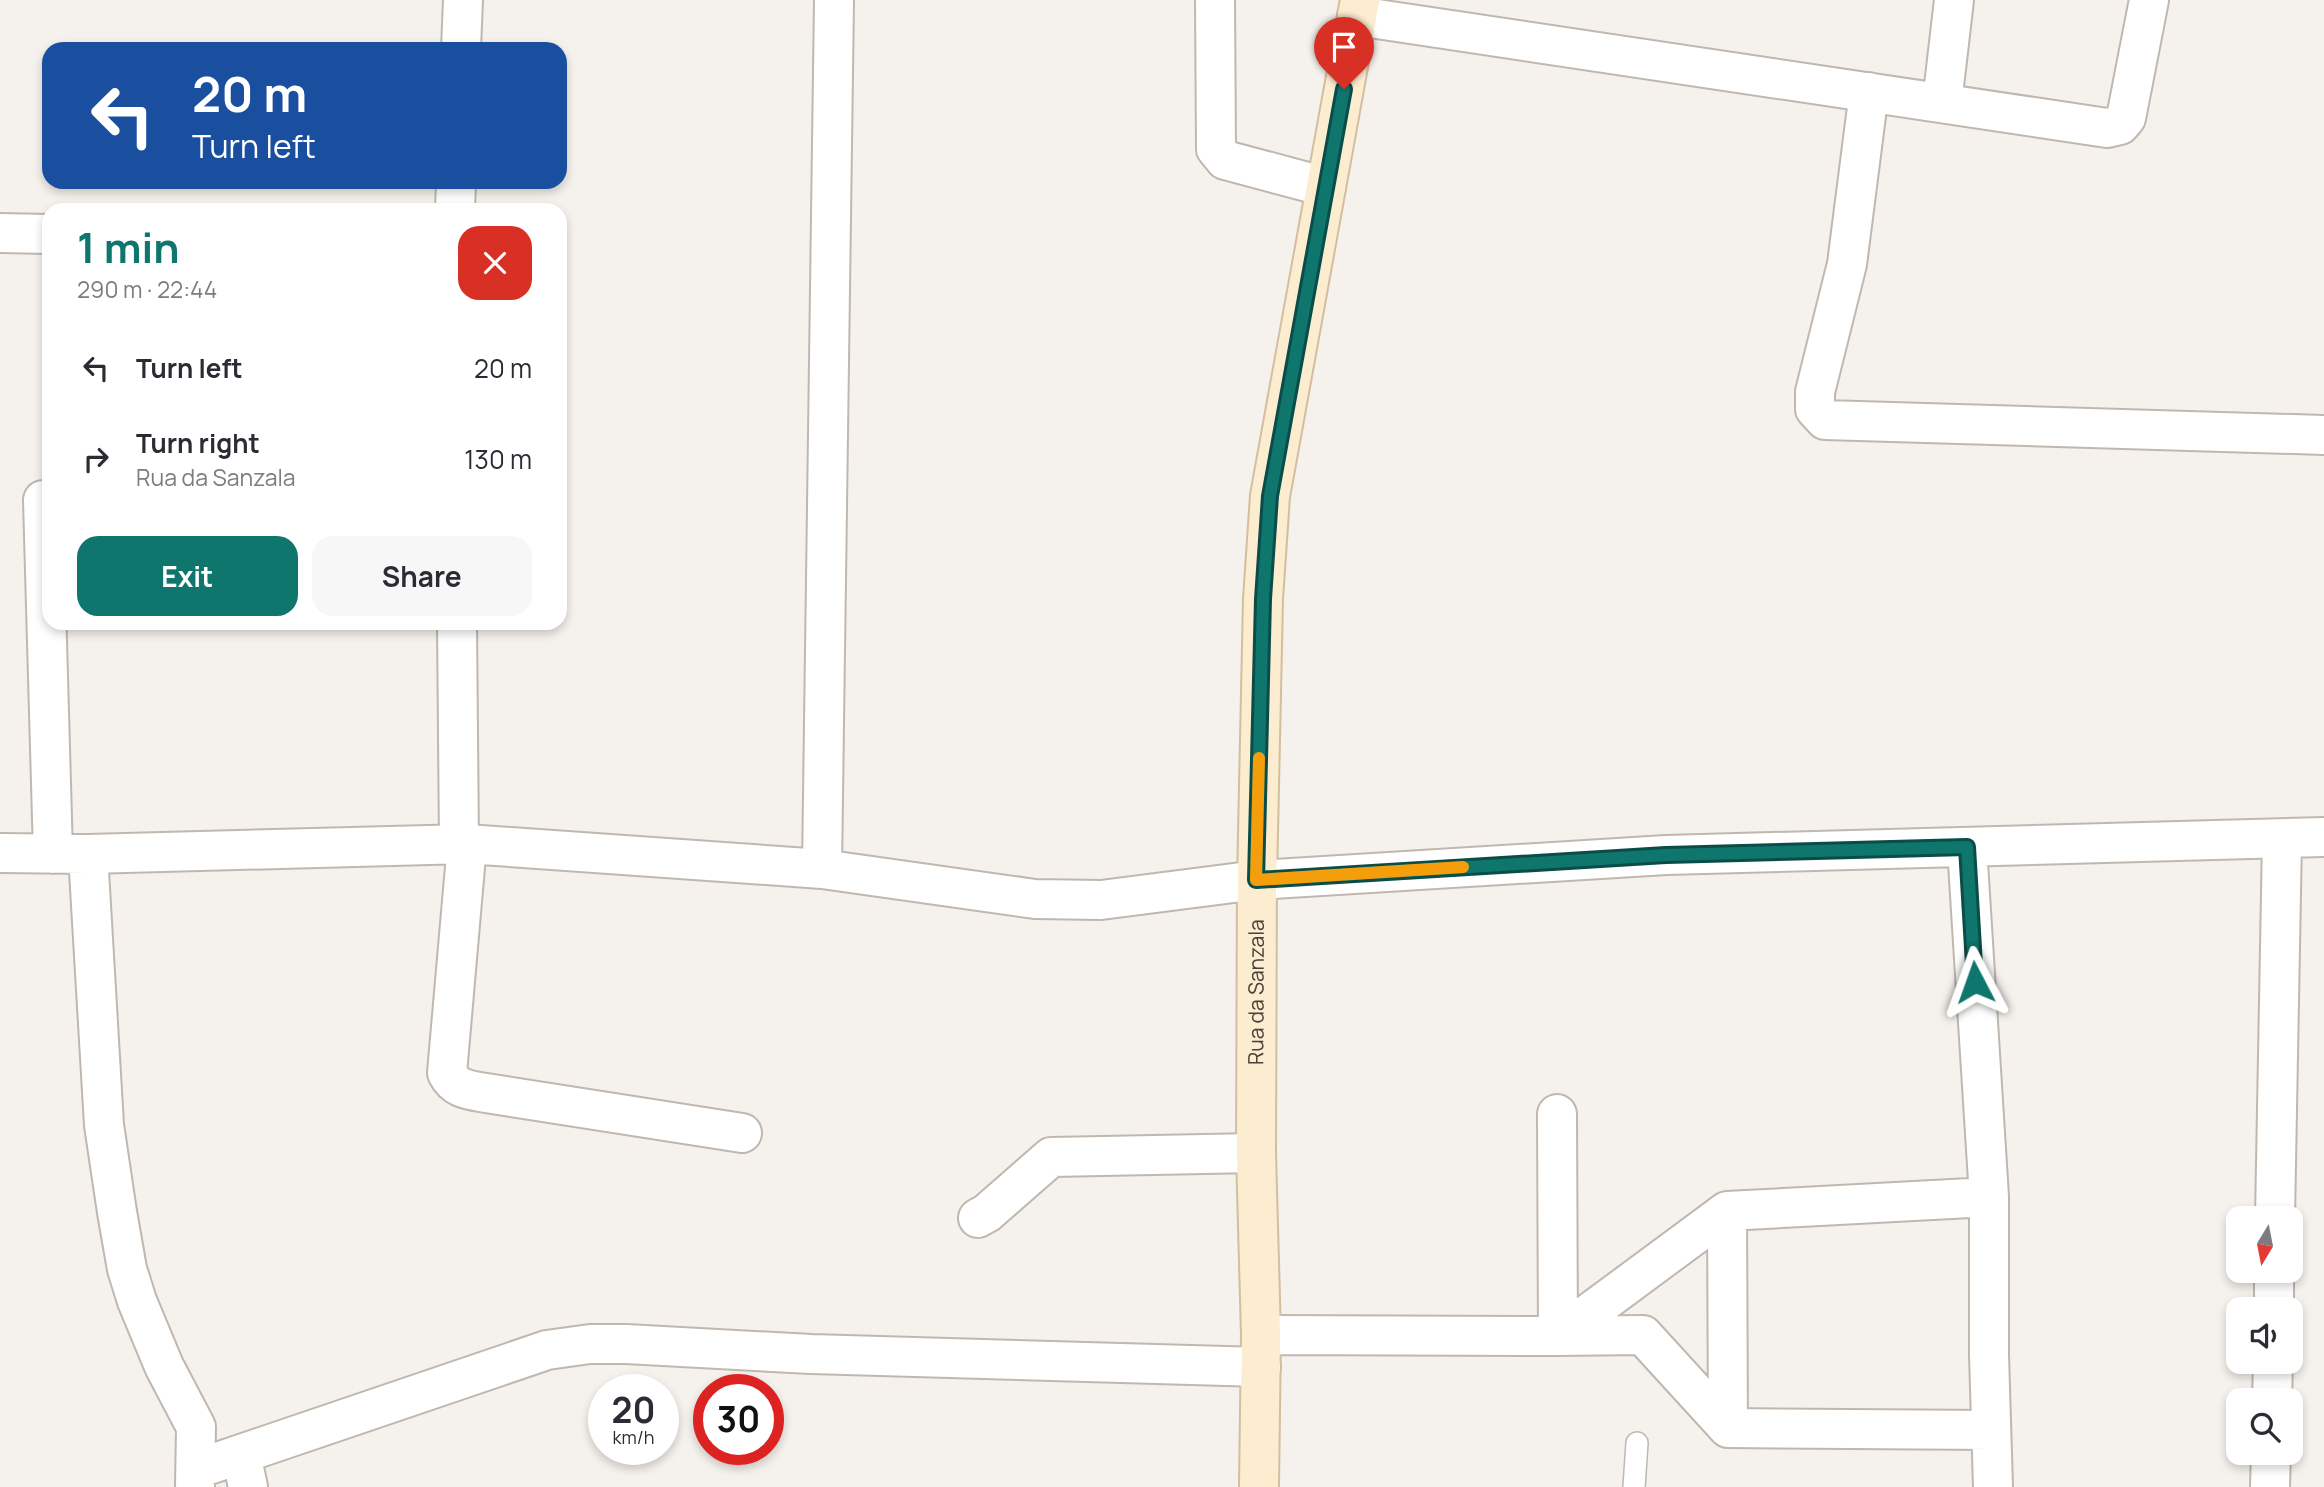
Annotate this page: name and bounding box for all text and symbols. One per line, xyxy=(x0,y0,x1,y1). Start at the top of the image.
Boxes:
pin xyxy=(1314,17,1374,89)
icon: arrive xyxy=(1325,28,1363,66)
text: 20 m xyxy=(192,60,307,127)
icon: left xyxy=(77,70,168,161)
text: Turn left xyxy=(192,124,316,168)
text: 1 min xyxy=(77,218,180,276)
button: close xyxy=(458,226,532,300)
text: 290 m · 22:44 xyxy=(77,273,217,305)
icon: left xyxy=(77,349,115,387)
text: Turn left xyxy=(136,350,243,386)
text: 20 m xyxy=(474,350,532,386)
text: Turn right xyxy=(136,425,260,461)
icon: right xyxy=(77,440,115,478)
text: 130 m xyxy=(464,441,532,477)
text: Rua da Sanzala xyxy=(136,461,296,493)
button: Exit xyxy=(77,536,298,616)
button: Share xyxy=(312,536,532,616)
street label: Rua da Sanzala xyxy=(1241,919,1270,1065)
position arrow xyxy=(1938,945,2012,1019)
north arrow xyxy=(2226,1206,2303,1283)
map controls xyxy=(2226,1206,2303,1465)
button: sound xyxy=(2226,1297,2303,1374)
speed limit sign: 30 xyxy=(693,1374,784,1465)
text: 20 xyxy=(612,1386,655,1434)
button: search xyxy=(2226,1388,2303,1465)
text: km/h xyxy=(613,1425,654,1449)

